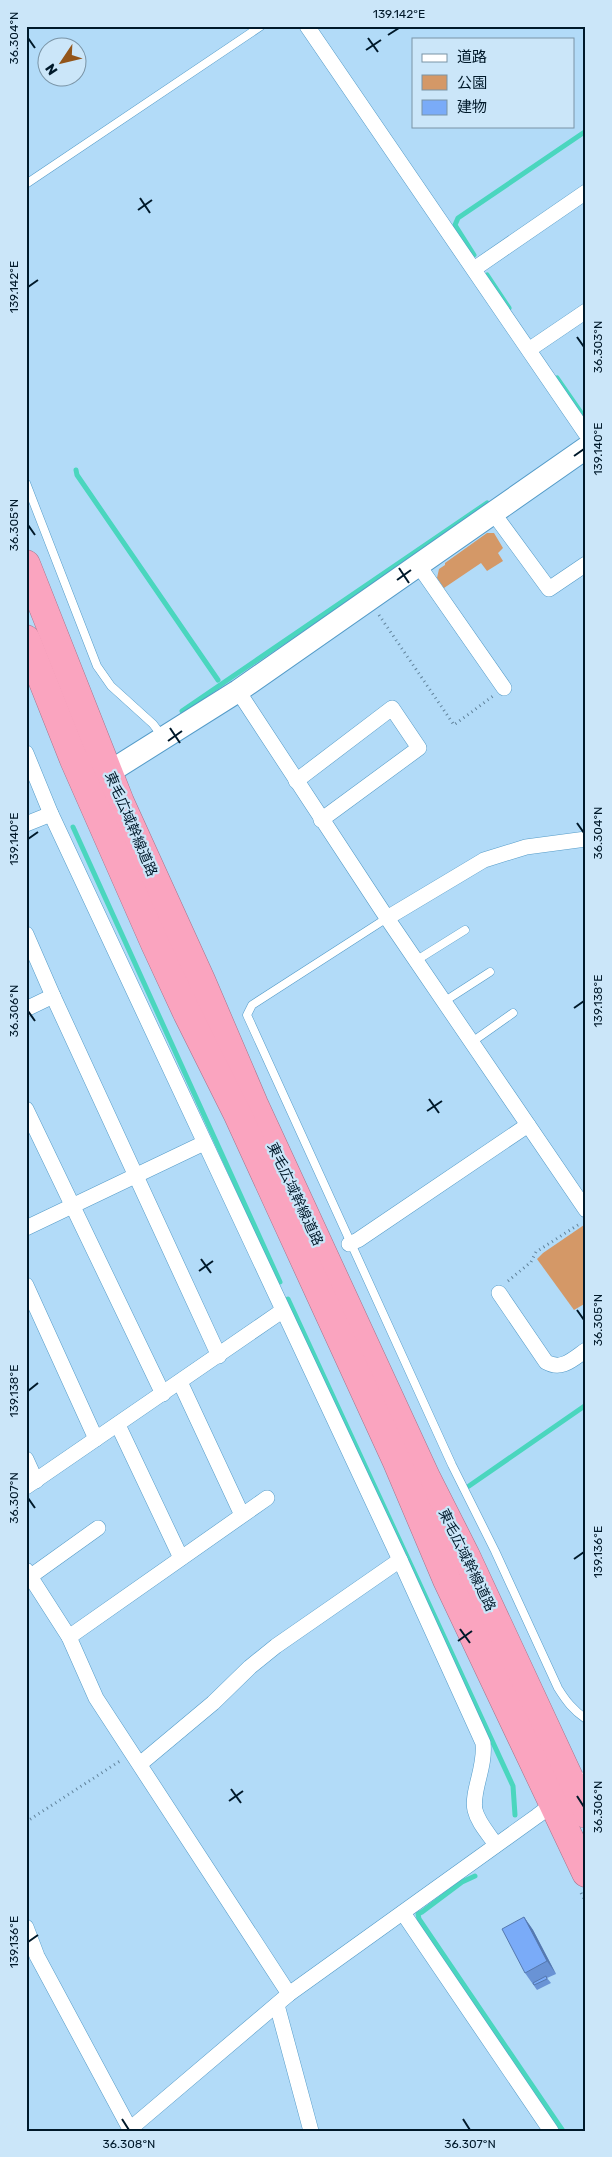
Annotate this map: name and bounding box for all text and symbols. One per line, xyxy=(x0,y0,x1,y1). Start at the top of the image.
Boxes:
text: 139.142°E xyxy=(373,7,425,21)
text: 36.304°N xyxy=(7,12,21,64)
north arrow xyxy=(38,38,88,88)
legend xyxy=(412,38,574,128)
text: 道路 xyxy=(457,48,487,66)
text: N xyxy=(42,60,62,78)
text: 公園 xyxy=(457,74,487,92)
text: 建物 xyxy=(457,98,487,116)
text: 139.142°E xyxy=(7,261,21,313)
text: 36.303°N xyxy=(591,321,605,373)
text: 139.140°E xyxy=(591,422,605,476)
text: 36.305°N xyxy=(7,499,21,551)
street label: 東毛広域幹線道路 xyxy=(101,769,161,879)
text: 36.304°N xyxy=(591,807,605,859)
text: 139.140°E xyxy=(7,812,21,866)
text: 139.138°E xyxy=(591,975,605,1027)
text: 36.306°N xyxy=(7,985,21,1037)
street label: 東毛広域幹線道路 xyxy=(264,1140,326,1248)
text: 36.305°N xyxy=(591,1294,605,1346)
text: 139.138°E xyxy=(7,1365,21,1417)
text: 36.307°N xyxy=(7,1472,21,1524)
street label: 東毛広域幹線道路 xyxy=(435,1506,499,1614)
text: 139.136°E xyxy=(591,1526,605,1578)
text: 36.306°N xyxy=(591,1781,605,1833)
text: 139.136°E xyxy=(7,1916,21,1968)
text: 36.308°N xyxy=(103,2137,155,2151)
text: 36.307°N xyxy=(444,2137,496,2151)

